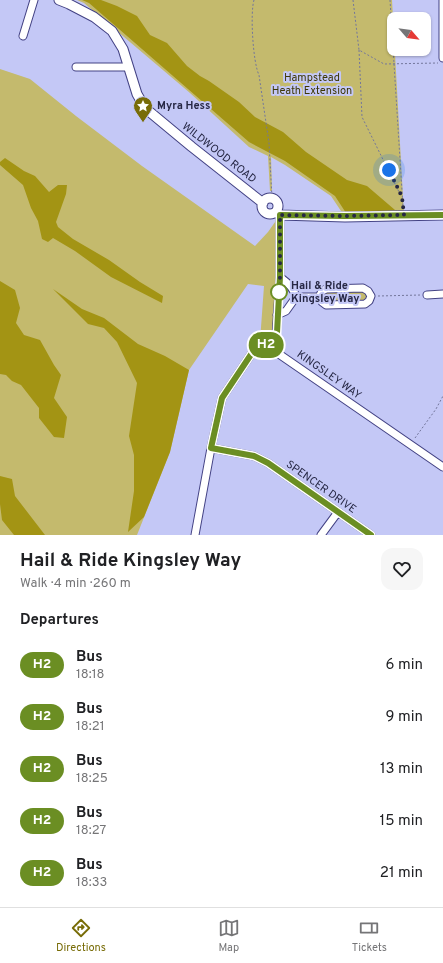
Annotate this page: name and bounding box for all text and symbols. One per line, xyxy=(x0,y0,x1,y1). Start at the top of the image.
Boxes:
north arrow xyxy=(387,12,431,56)
map controls xyxy=(387,12,431,56)
park label: Hampstead Heath Extension xyxy=(272,71,352,98)
place icon: Myra Hess xyxy=(132,95,154,123)
place label: Myra Hess xyxy=(157,99,210,113)
street label: WILDWOOD ROAD xyxy=(179,120,259,186)
your location xyxy=(379,160,399,180)
place label: Hail & Ride Kingsley Way xyxy=(291,279,360,306)
marker: Hail & Ride Kingsley Way xyxy=(270,283,288,301)
line badge: H2 xyxy=(248,332,284,358)
text: H2 xyxy=(257,336,275,353)
street label: KINGSLEY WAY xyxy=(294,347,364,403)
street label: SPENCER DRIVE xyxy=(283,458,359,516)
button: heart xyxy=(381,548,423,590)
text: Hail & Ride Kingsley Way xyxy=(20,549,241,573)
text: Walk · 4 min · 260 m xyxy=(20,576,131,592)
text: Departures xyxy=(20,611,99,630)
text: Bus xyxy=(76,648,103,667)
text: H2 xyxy=(33,656,51,673)
text: 6 min xyxy=(386,656,423,675)
text: 18:18 xyxy=(76,667,105,683)
text: Bus xyxy=(76,700,103,719)
text: H2 xyxy=(33,708,51,725)
text: 9 min xyxy=(386,708,423,727)
text: 18:21 xyxy=(76,719,105,735)
text: Bus xyxy=(76,752,103,771)
text: H2 xyxy=(33,760,51,777)
text: 13 min xyxy=(380,760,423,779)
text: 18:25 xyxy=(76,771,108,787)
text: Bus xyxy=(76,804,103,823)
text: H2 xyxy=(33,812,51,829)
text: 15 min xyxy=(380,812,423,831)
text: 18:27 xyxy=(76,823,106,839)
text: Bus xyxy=(76,856,103,875)
text: H2 xyxy=(33,864,51,881)
text: 21 min xyxy=(380,864,423,883)
text: 18:33 xyxy=(76,875,107,891)
tab: Directions xyxy=(56,917,106,955)
tab: Map xyxy=(218,917,240,955)
tab: Tickets xyxy=(352,917,387,955)

